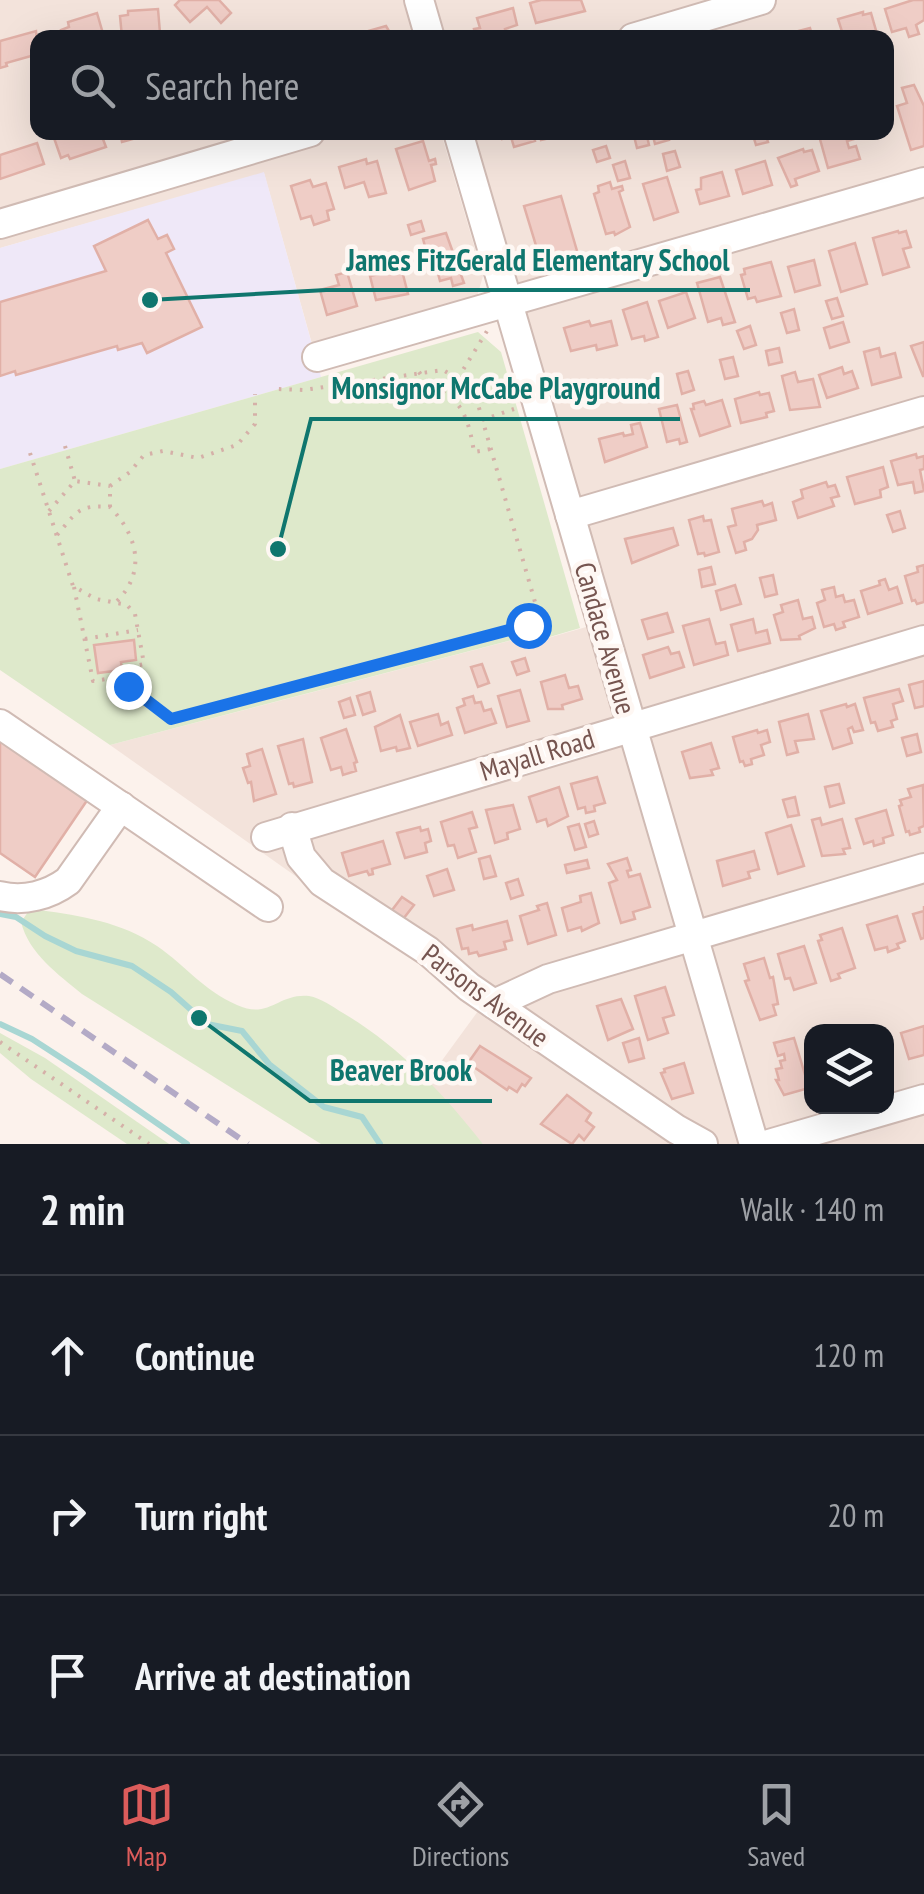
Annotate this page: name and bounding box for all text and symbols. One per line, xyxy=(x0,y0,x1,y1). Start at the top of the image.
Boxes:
search box xyxy=(30,30,894,140)
icon: search xyxy=(65,58,120,113)
text: Search here xyxy=(145,61,299,110)
callout: James FitzGerald Elementary School xyxy=(326,230,750,290)
text: James FitzGerald Elementary School xyxy=(345,240,730,279)
callout: Monsignor McCabe Playground xyxy=(311,359,680,419)
text: Monsignor McCabe Playground xyxy=(331,368,661,407)
street label: Candace Avenue xyxy=(567,558,645,718)
route start xyxy=(506,603,552,649)
route end xyxy=(106,664,152,710)
street label: Mayall Road xyxy=(475,719,599,789)
street label: Parsons Avenue xyxy=(415,935,557,1055)
map controls xyxy=(804,1024,894,1114)
button: layers xyxy=(804,1024,894,1114)
callout: Beaver Brook xyxy=(310,1041,492,1101)
text: Beaver Brook xyxy=(330,1050,473,1089)
text: 2 min xyxy=(40,1182,125,1237)
text: Walk · 140 m xyxy=(740,1188,884,1230)
icon: ahead xyxy=(40,1328,95,1383)
text: Continue xyxy=(135,1331,255,1380)
text: 120 m xyxy=(813,1334,884,1376)
icon: right xyxy=(40,1488,95,1543)
text: Turn right xyxy=(135,1491,267,1540)
text: 20 m xyxy=(828,1494,884,1536)
icon: arrive xyxy=(40,1648,95,1703)
text: Arrive at destination xyxy=(135,1651,411,1700)
tab: Map xyxy=(119,1777,174,1874)
tab: Directions xyxy=(412,1777,509,1874)
tab: Saved xyxy=(747,1777,805,1874)

